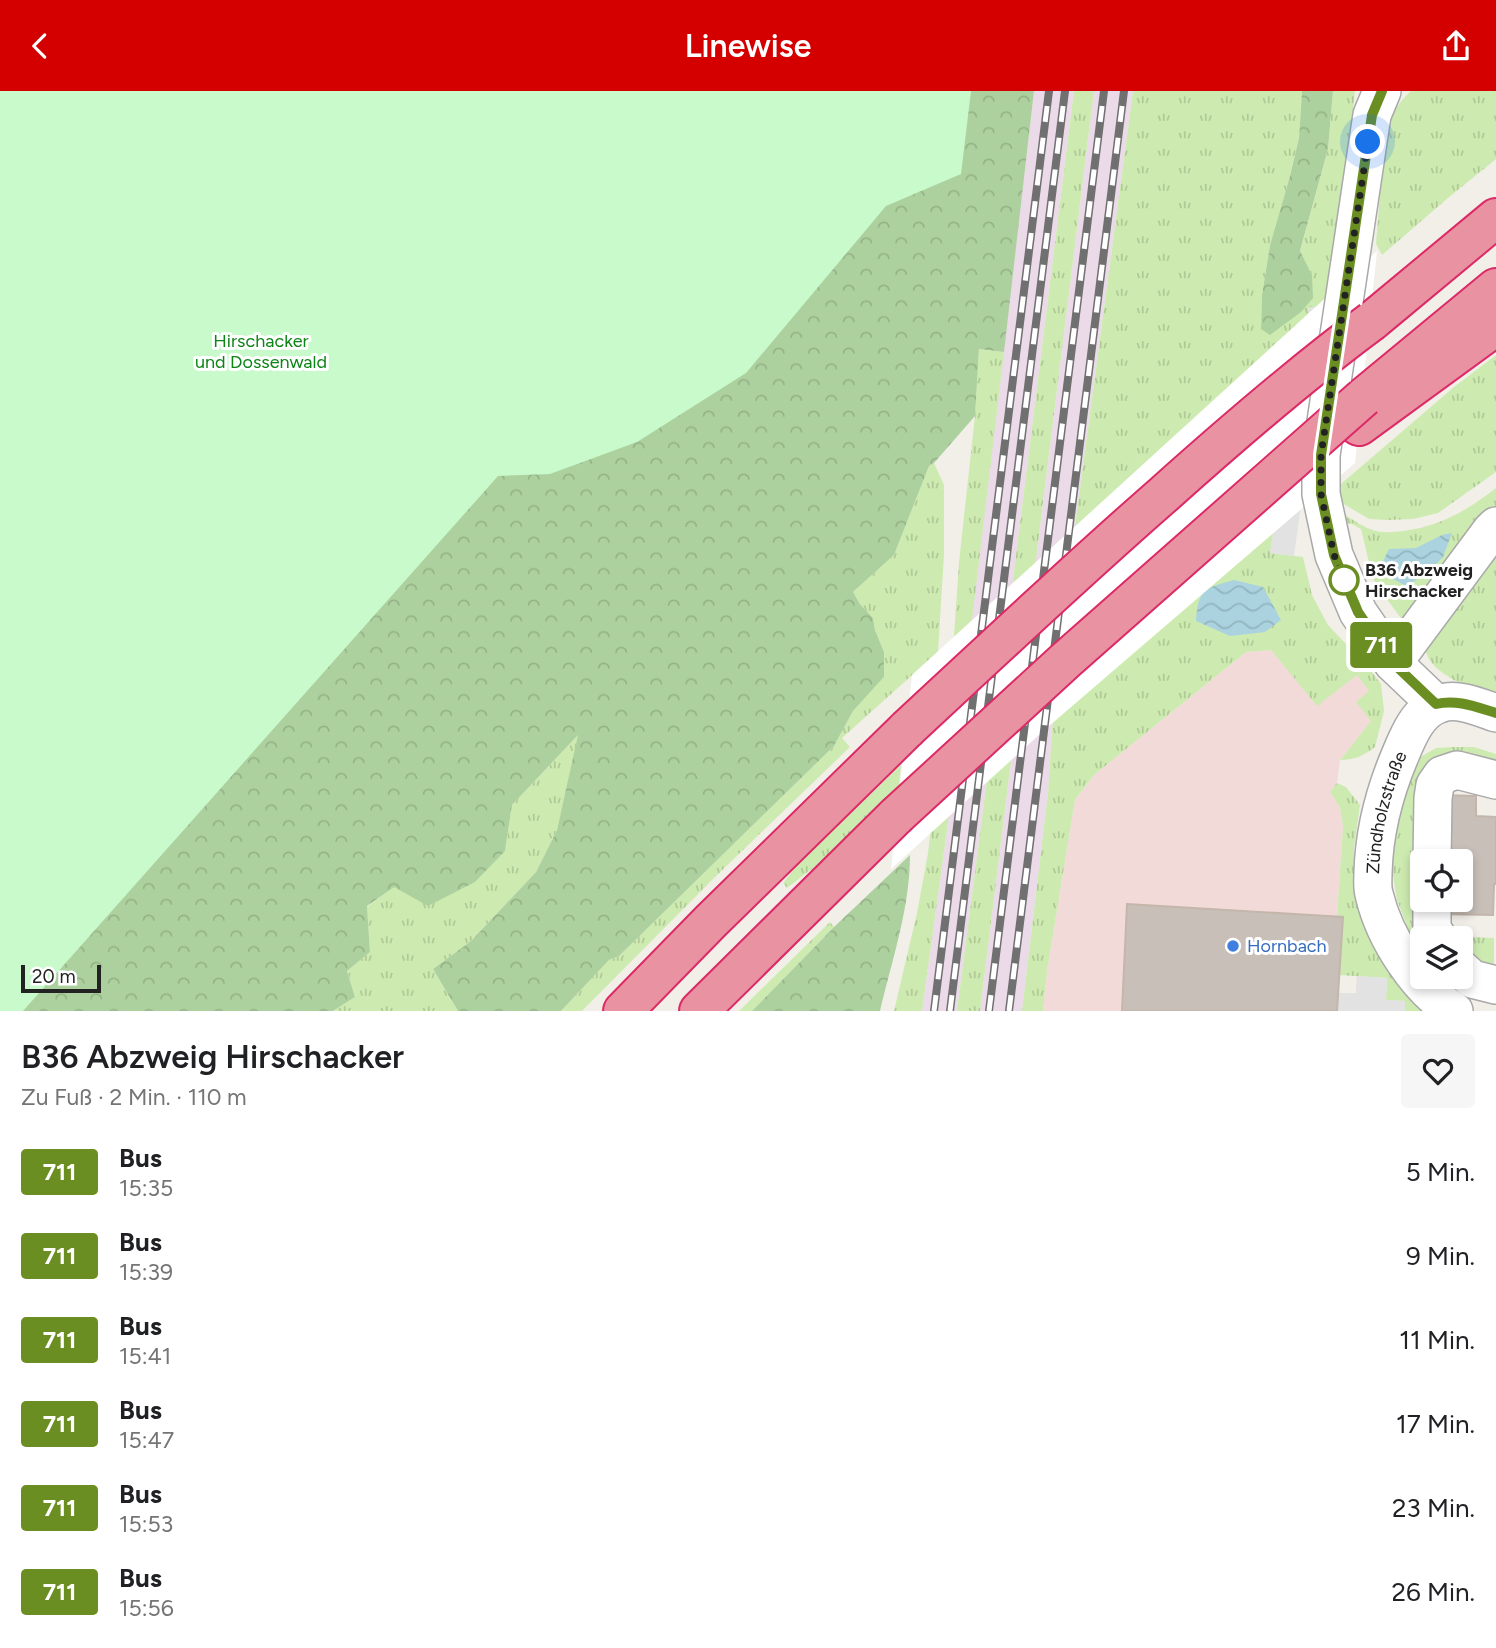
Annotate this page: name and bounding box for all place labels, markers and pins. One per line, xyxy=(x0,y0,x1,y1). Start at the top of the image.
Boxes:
place label: B36 Abzweig Hirschacker xyxy=(1365,559,1473,602)
marker: B36 Abzweig Hirschacker xyxy=(1329,565,1359,595)
place label: Hornbach xyxy=(1247,935,1327,957)
marker: Hornbach xyxy=(1225,938,1241,954)

